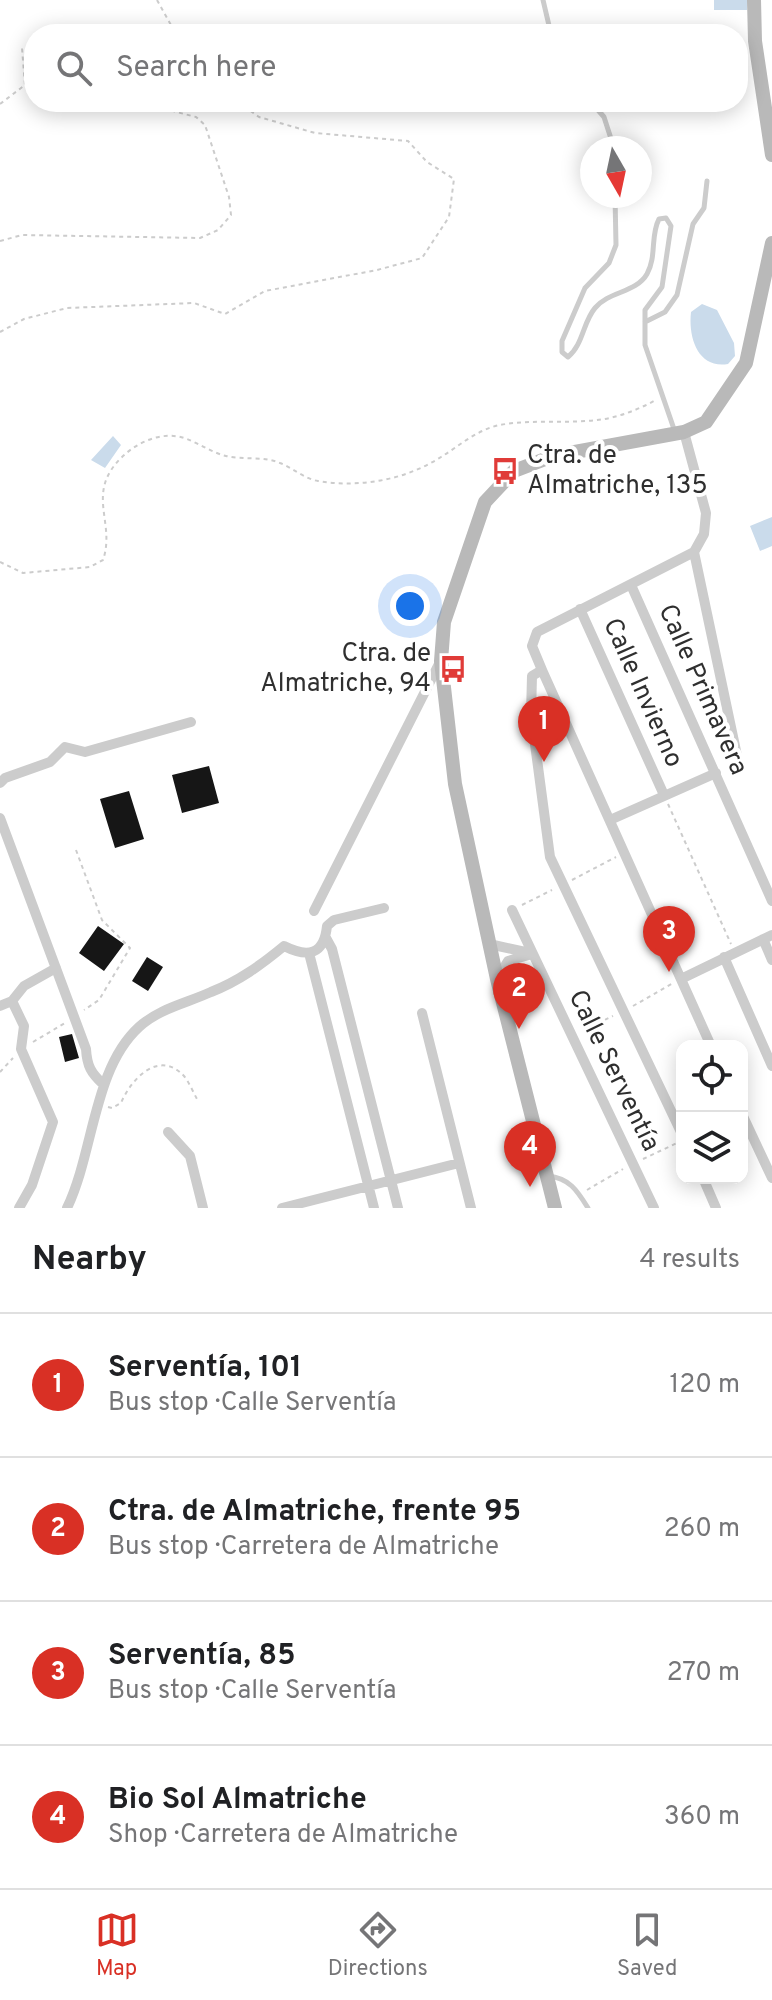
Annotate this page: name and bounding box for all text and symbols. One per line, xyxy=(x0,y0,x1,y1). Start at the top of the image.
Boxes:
search box xyxy=(24,24,748,112)
icon: search xyxy=(52,46,96,90)
text: Search here xyxy=(116,50,276,87)
north arrow xyxy=(580,136,652,208)
place label: Ctra. de Almatriche, 135 xyxy=(527,440,708,503)
bus stop icon: Ctra. de Almatriche, 135 xyxy=(490,456,520,486)
your location xyxy=(390,586,430,626)
street label: Calle Primavera xyxy=(650,599,754,781)
street label: Calle Invierno xyxy=(594,613,690,773)
place label: Ctra. de Almatriche, 94 xyxy=(260,638,431,701)
bus stop icon: Ctra. de Almatriche, 94 xyxy=(438,654,468,684)
pin: 1 xyxy=(518,696,570,762)
pin: 3 xyxy=(643,906,695,972)
pin: 2 xyxy=(493,963,545,1029)
street label: Calle Serventía xyxy=(560,985,666,1157)
map controls xyxy=(676,1040,748,1184)
button: locate xyxy=(676,1040,748,1112)
button: layers xyxy=(676,1112,748,1184)
pin: 4 xyxy=(504,1121,556,1187)
text: Nearby xyxy=(32,1239,147,1282)
text: 4 results xyxy=(639,1244,740,1277)
text: Serventía, 101 xyxy=(108,1350,302,1387)
text: 1 xyxy=(53,1369,63,1402)
text: 120 m xyxy=(670,1369,740,1402)
text: Bus stop · Calle Serventía xyxy=(108,1387,397,1420)
text: Ctra. de Almatriche, frente 95 xyxy=(108,1494,521,1531)
text: 2 xyxy=(50,1513,66,1546)
text: 260 m xyxy=(664,1513,740,1546)
text: Bus stop · Carretera de Almatriche xyxy=(108,1531,499,1564)
text: Serventía, 85 xyxy=(108,1638,295,1675)
text: 3 xyxy=(50,1657,66,1690)
text: 270 m xyxy=(667,1657,740,1690)
text: Bus stop · Calle Serventía xyxy=(108,1675,397,1708)
text: Bio Sol Almatriche xyxy=(108,1782,367,1819)
text: 4 xyxy=(50,1801,66,1834)
text: 360 m xyxy=(664,1801,740,1834)
text: Shop · Carretera de Almatriche xyxy=(108,1819,458,1852)
tab: Map xyxy=(95,1908,139,1983)
tab: Directions xyxy=(328,1908,428,1983)
tab: Saved xyxy=(617,1908,677,1983)

